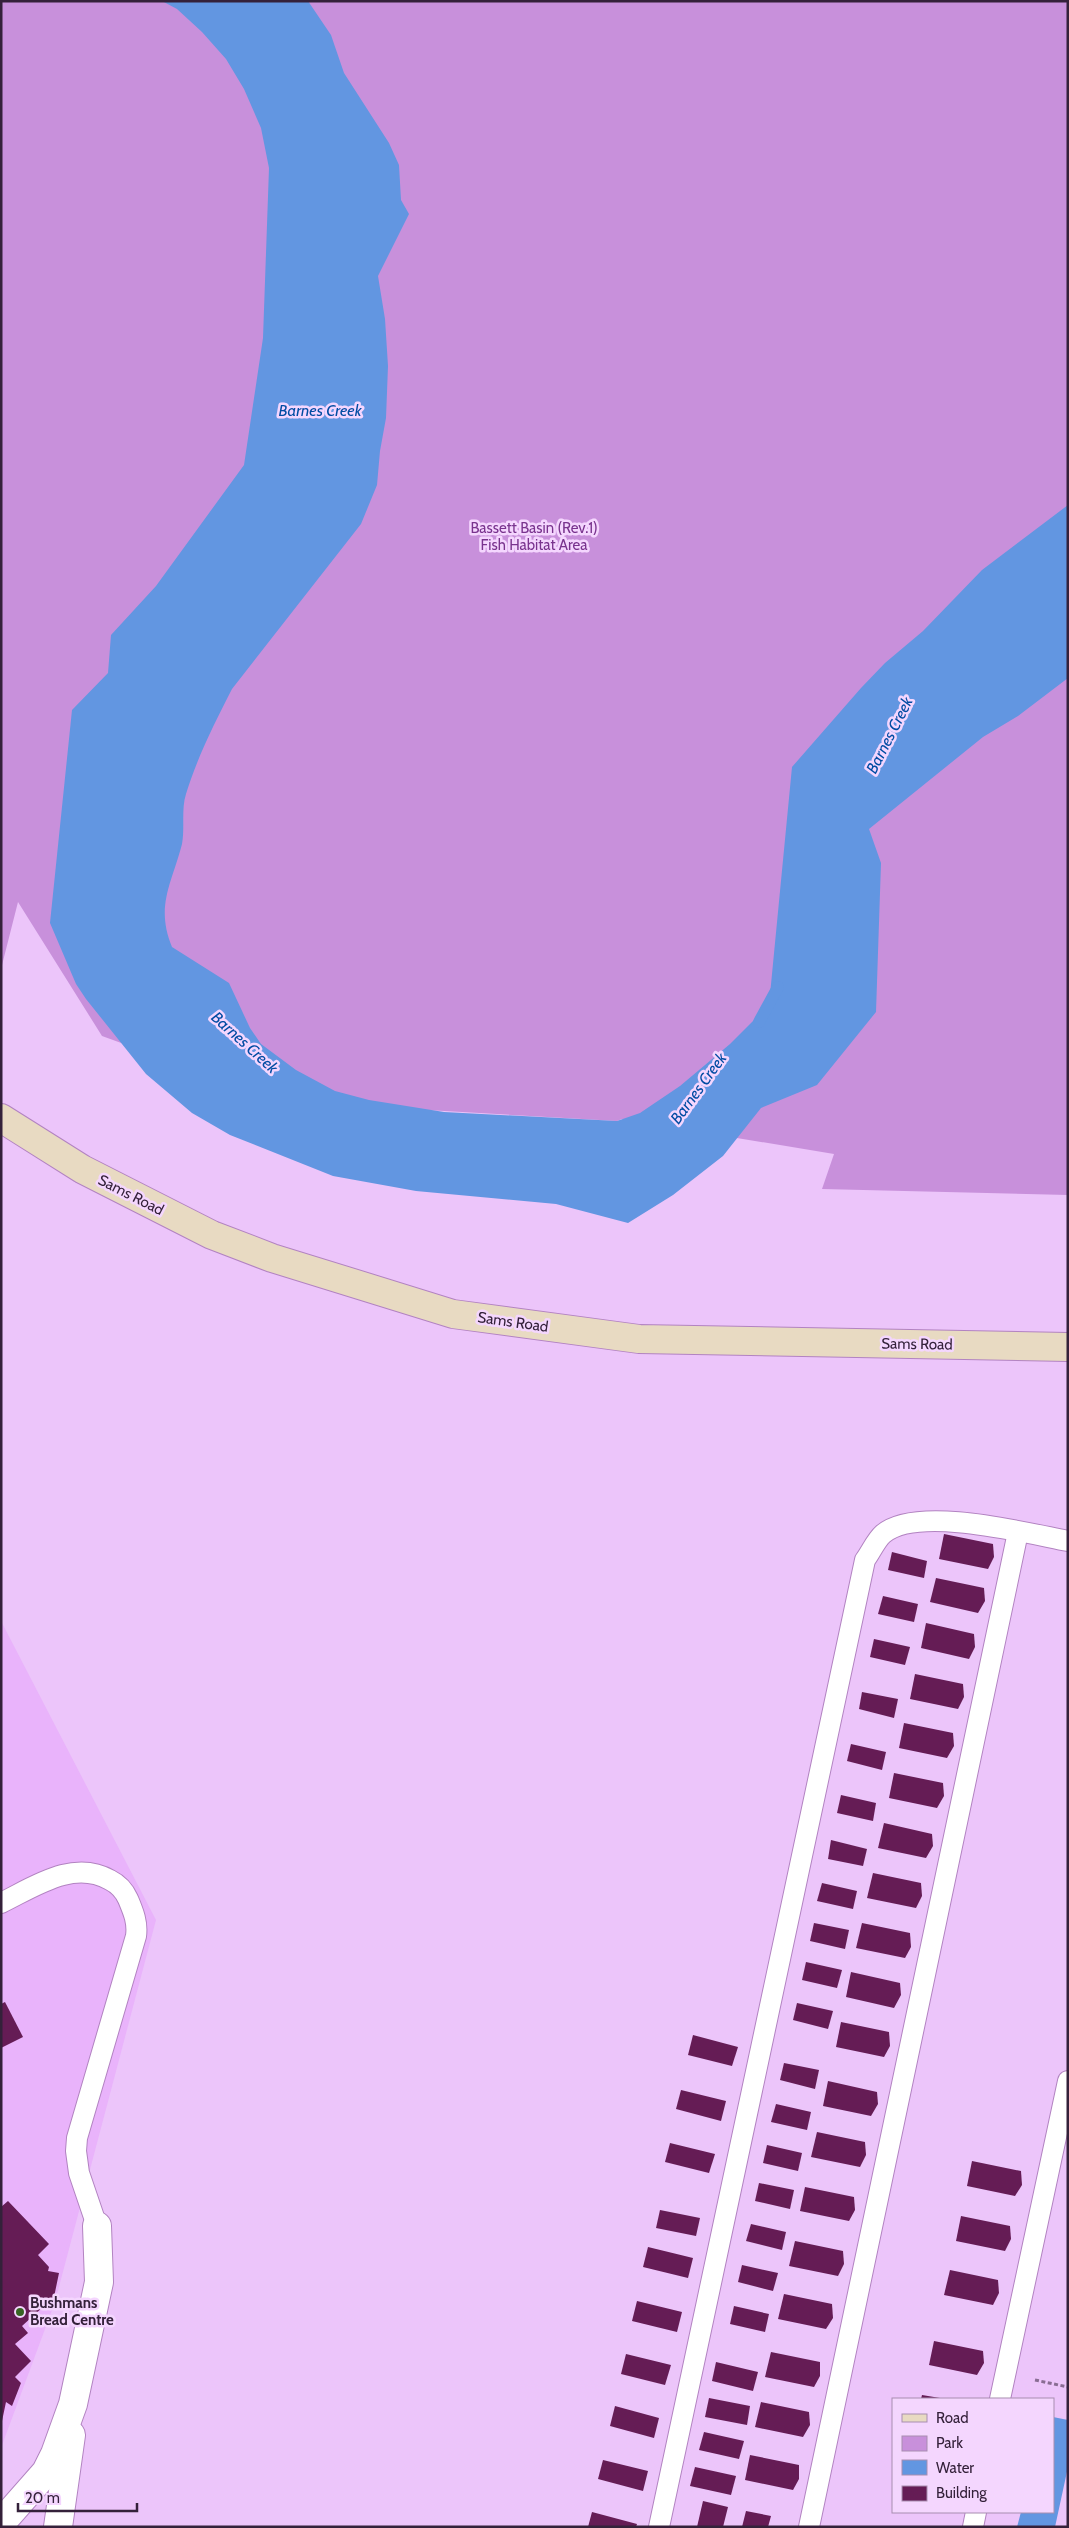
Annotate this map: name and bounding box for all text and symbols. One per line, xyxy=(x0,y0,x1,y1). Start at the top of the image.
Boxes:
water label: Barnes Creek xyxy=(279,401,363,420)
park label: Bassett Basin (Rev.1) Fish Habitat Area xyxy=(470,519,598,554)
water label: Barnes Creek xyxy=(862,693,917,777)
water label: Barnes Creek xyxy=(207,1008,283,1078)
water label: Barnes Creek xyxy=(666,1048,731,1127)
street label: Sams Road xyxy=(95,1171,167,1219)
street label: Sams Road xyxy=(476,1308,550,1336)
street label: Sams Road xyxy=(881,1334,953,1354)
place label: Bushmans Bread Centre xyxy=(30,2294,114,2329)
marker: Bushmans Bread Centre xyxy=(14,2306,26,2318)
legend xyxy=(892,2398,1054,2513)
text: Road xyxy=(936,2409,969,2427)
text: Park xyxy=(936,2434,963,2452)
text: Water xyxy=(936,2459,974,2477)
scale bar xyxy=(18,2480,136,2512)
text: Building xyxy=(936,2484,987,2502)
text: 20 m xyxy=(25,2489,60,2507)

